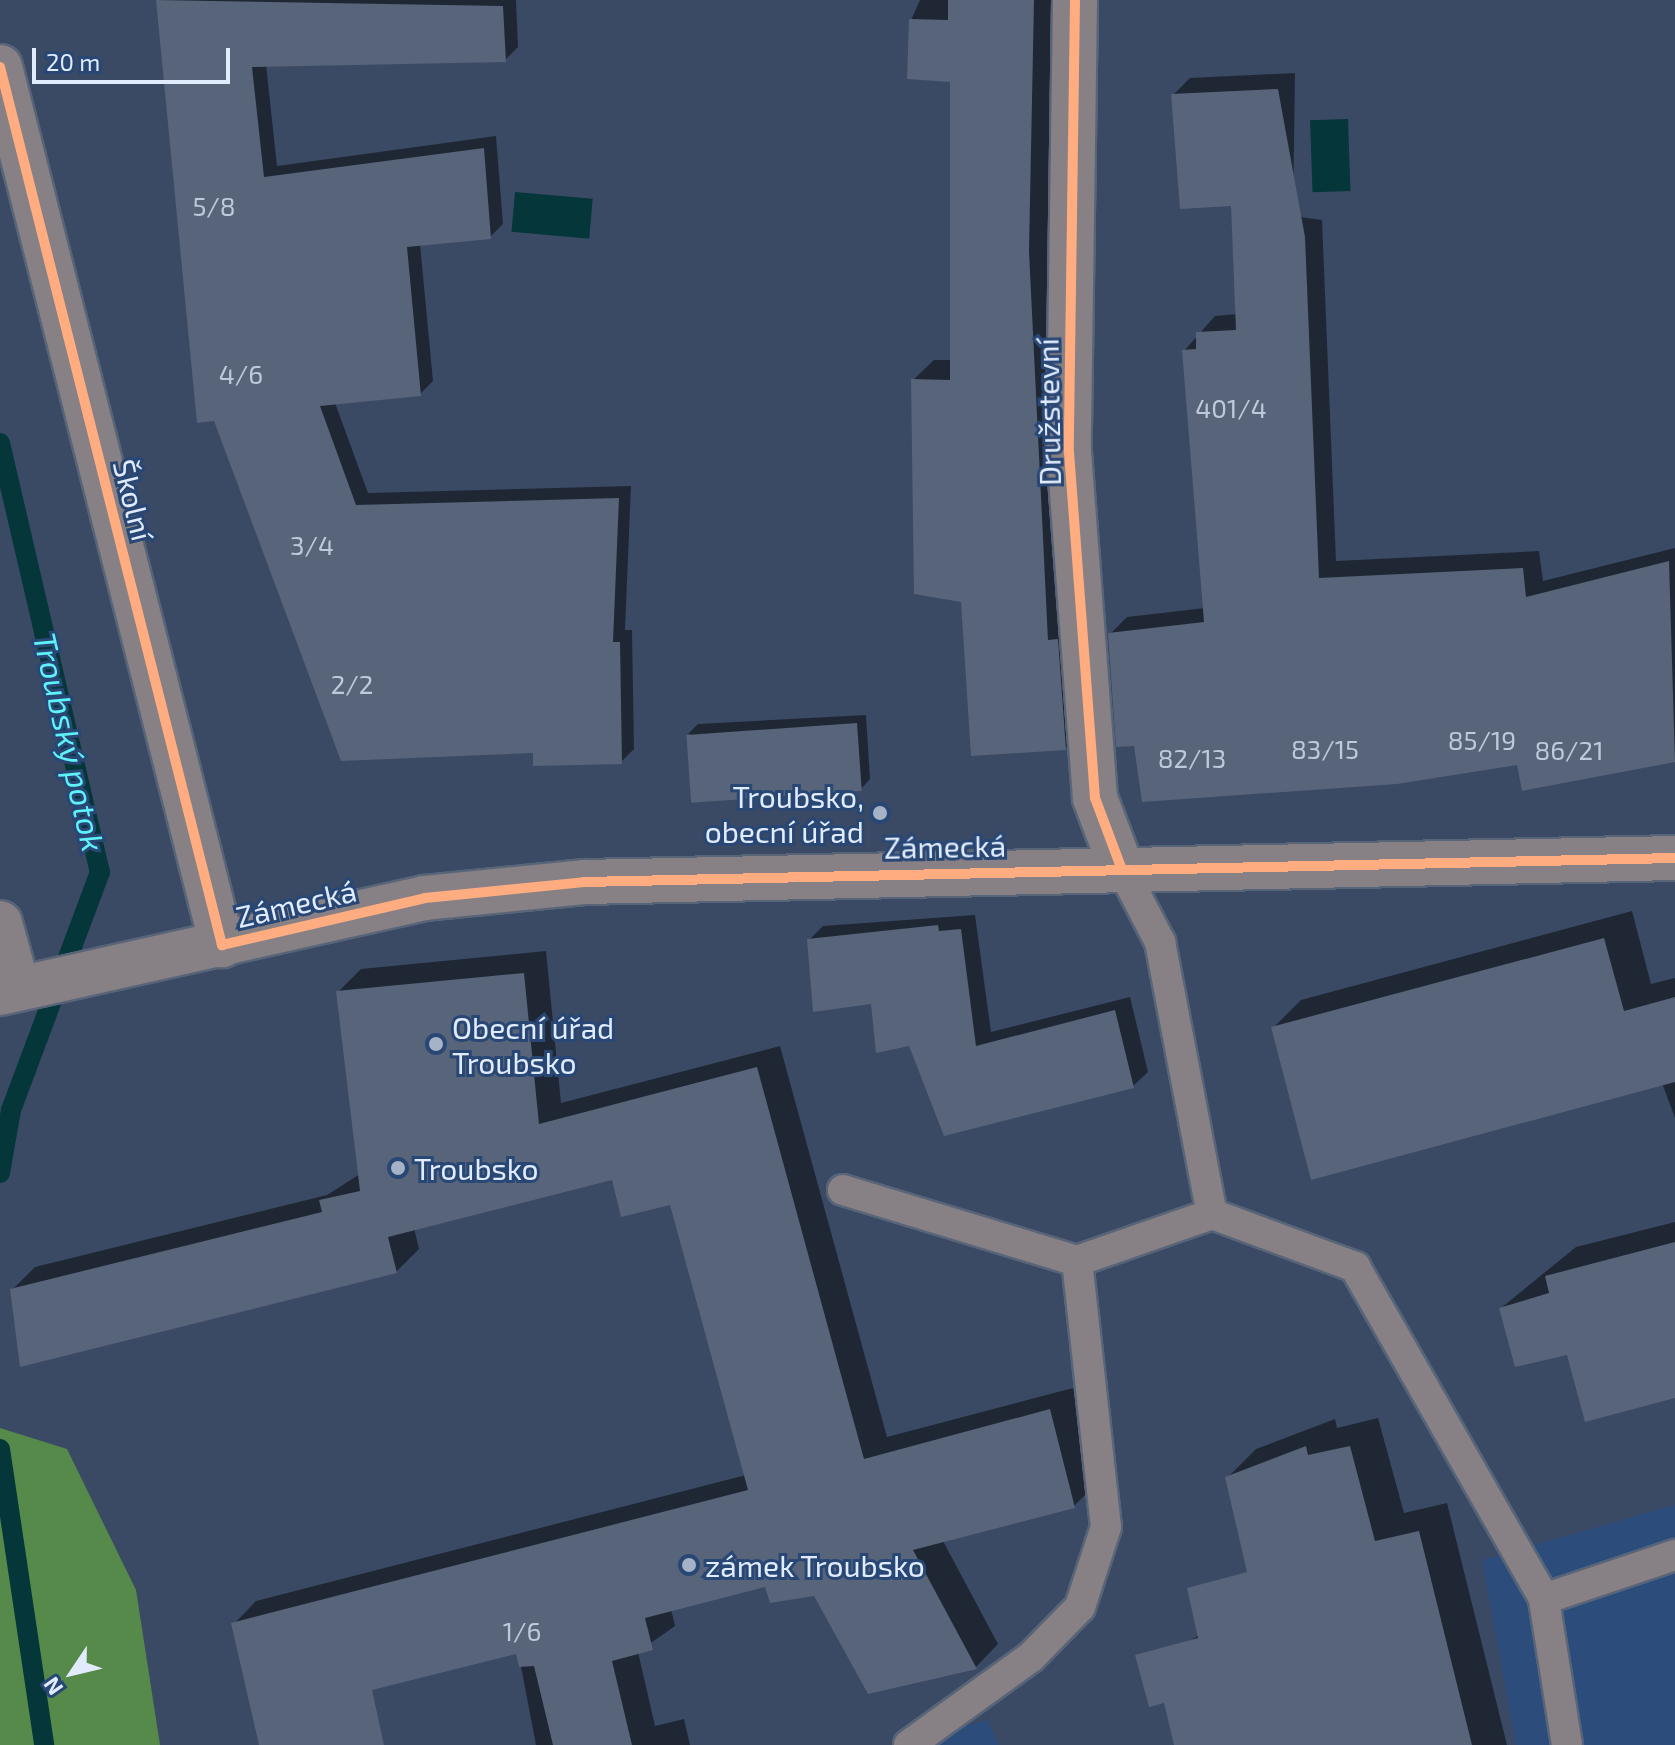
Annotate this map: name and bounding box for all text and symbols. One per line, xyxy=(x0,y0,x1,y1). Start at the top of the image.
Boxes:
scale bar xyxy=(36,32,234,82)
text: 20 m xyxy=(46,47,100,76)
house number: 5/8 xyxy=(192,190,236,222)
street label: Družstevní xyxy=(1029,338,1067,486)
house number: 4/6 xyxy=(219,358,263,390)
house number: 401/4 xyxy=(1195,392,1267,424)
street label: Školní xyxy=(107,456,161,544)
house number: 3/4 xyxy=(290,529,334,561)
water label: Troubský potok xyxy=(26,629,114,855)
house number: 2/2 xyxy=(331,668,373,700)
house number: 85/19 xyxy=(1448,724,1516,756)
house number: 83/15 xyxy=(1291,733,1359,765)
house number: 86/21 xyxy=(1534,734,1604,766)
house number: 82/13 xyxy=(1158,742,1226,774)
place label: Troubsko, obecní úřad xyxy=(705,778,864,848)
marker: Troubsko, obecní úřad xyxy=(871,804,889,822)
street label: Zámecká xyxy=(884,827,1006,865)
street label: Zámecká xyxy=(232,872,360,934)
place label: Obecní úřad Troubsko xyxy=(452,1009,614,1080)
marker: Obecní úřad Troubsko xyxy=(427,1035,445,1053)
place label: Troubsko xyxy=(414,1150,539,1186)
marker: Troubsko xyxy=(389,1159,407,1177)
place label: zámek Troubsko xyxy=(705,1547,926,1583)
marker: zámek Troubsko xyxy=(680,1556,698,1574)
house number: 1/6 xyxy=(503,1615,541,1647)
north arrow xyxy=(32,1633,112,1713)
text: N xyxy=(37,1673,68,1701)

